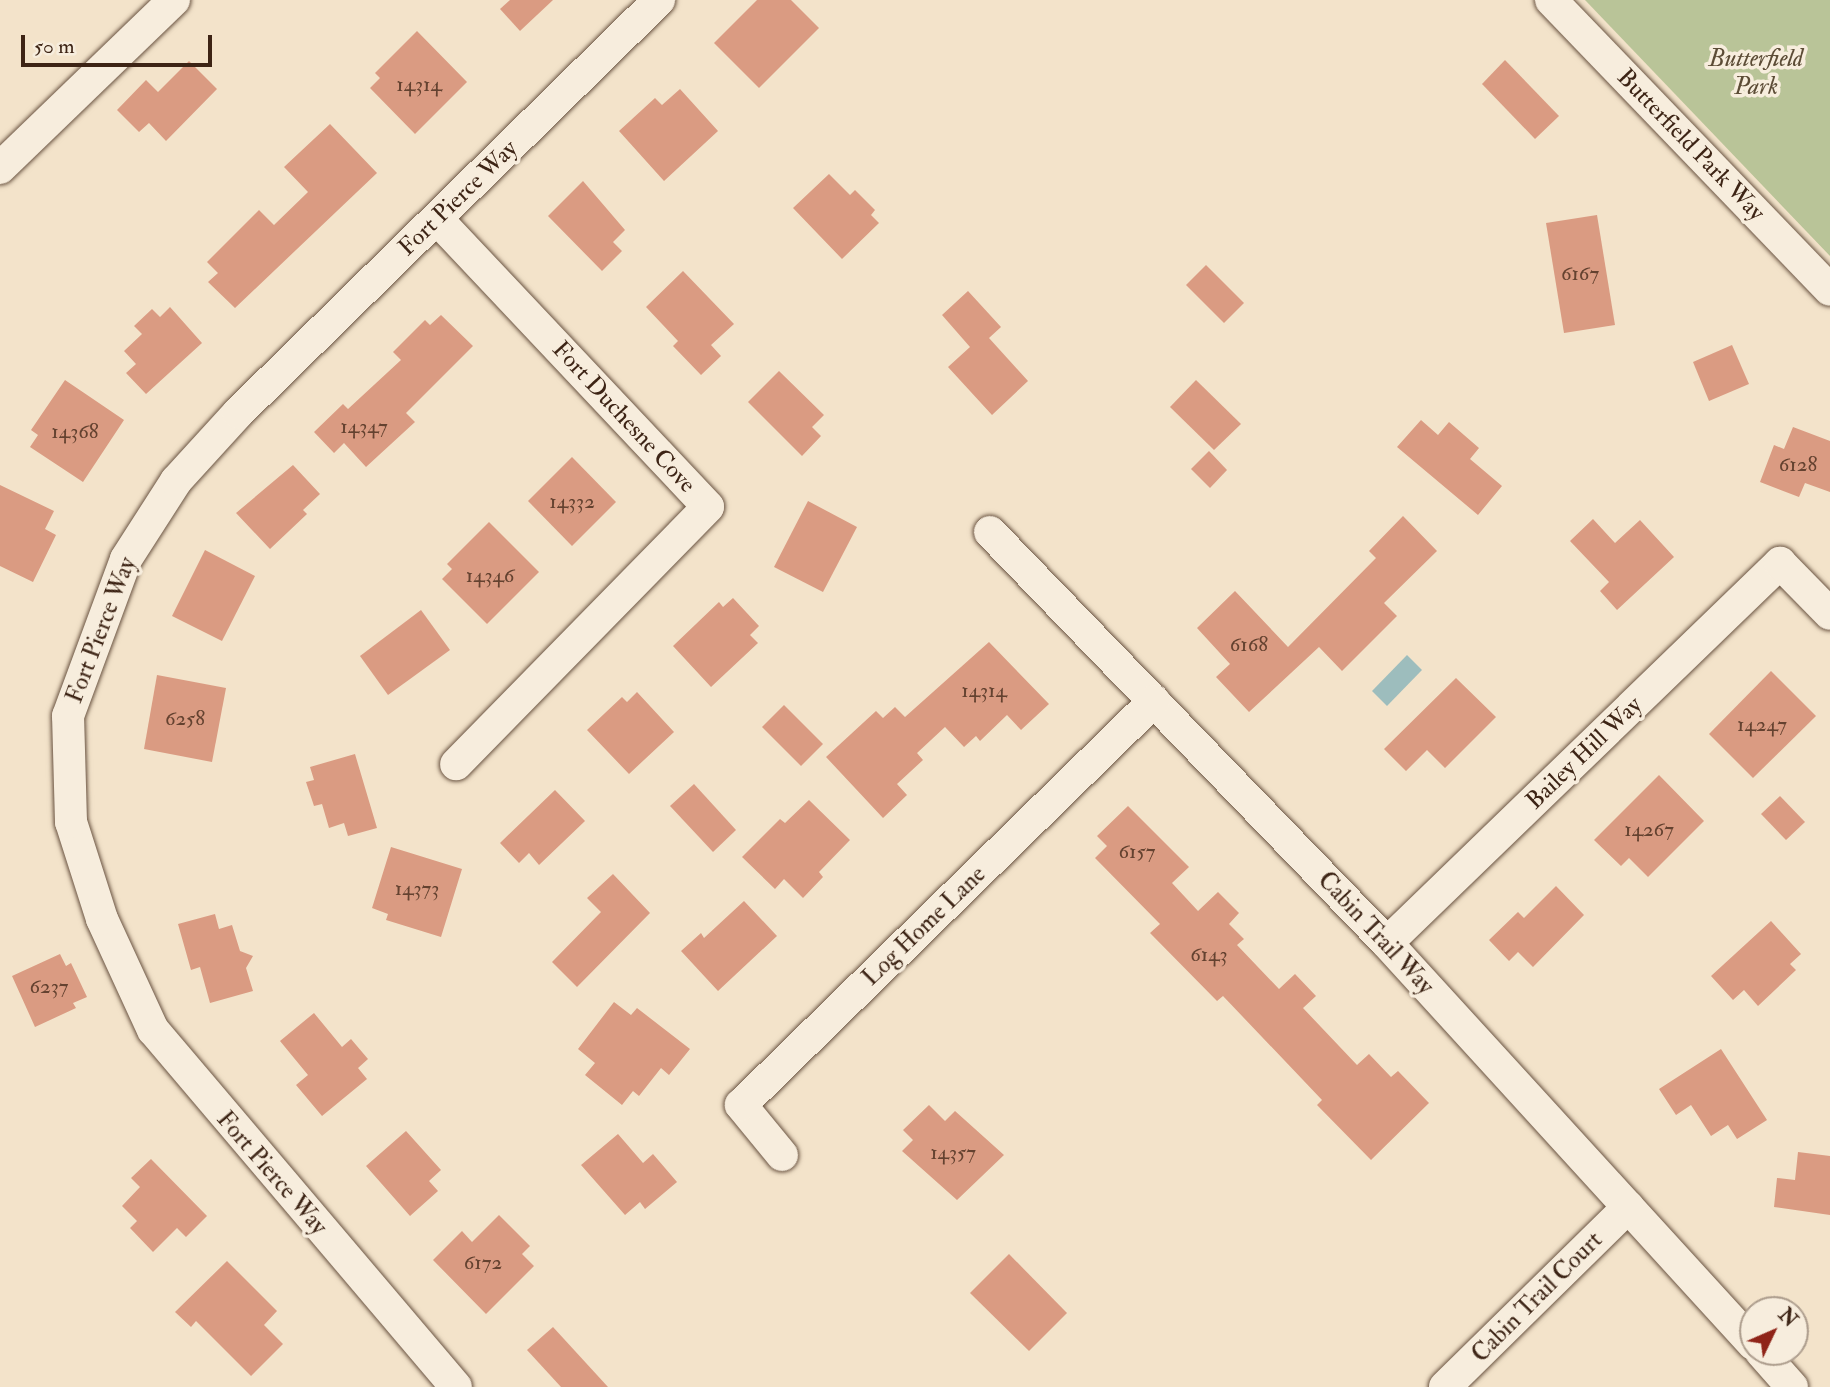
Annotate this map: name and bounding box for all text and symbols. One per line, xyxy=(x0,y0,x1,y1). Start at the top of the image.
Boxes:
scale bar xyxy=(24,21,215,65)
text: 50 m xyxy=(34,33,75,60)
park label: Butterfield Park xyxy=(1709,45,1803,101)
street label: Butterfield Park Way xyxy=(1611,63,1771,227)
house number: 14314 xyxy=(396,72,442,98)
street label: Fort Pierce Way xyxy=(393,134,523,262)
house number: 6167 xyxy=(1561,261,1599,287)
street label: Fort Duchesne Cove xyxy=(546,335,702,499)
house number: 14347 xyxy=(340,414,388,440)
house number: 14368 xyxy=(51,419,99,445)
house number: 6128 xyxy=(1779,452,1817,478)
house number: 14332 xyxy=(549,489,595,515)
street label: Fort Pierce Way xyxy=(60,553,142,707)
house number: 14346 xyxy=(466,563,514,589)
house number: 6168 xyxy=(1230,632,1268,658)
house number: 14314 xyxy=(961,678,1007,704)
street label: Bailey Hill Way xyxy=(1520,691,1648,815)
house number: 6258 xyxy=(165,706,205,732)
house number: 14247 xyxy=(1737,712,1787,738)
house number: 14267 xyxy=(1624,817,1674,843)
house number: 6157 xyxy=(1119,839,1155,865)
street label: Log Home Lane xyxy=(856,860,992,992)
street label: Cabin Trail Way xyxy=(1312,866,1440,1000)
house number: 14373 xyxy=(395,876,439,902)
house number: 6143 xyxy=(1190,942,1228,968)
house number: 6237 xyxy=(30,974,68,1000)
street label: Fort Pierce Way xyxy=(211,1105,333,1241)
house number: 14357 xyxy=(930,1140,976,1166)
street label: Cabin Trail Court xyxy=(1466,1226,1608,1368)
house number: 6172 xyxy=(464,1250,502,1276)
north arrow xyxy=(1739,1296,1809,1366)
text: N xyxy=(1773,1303,1802,1332)

